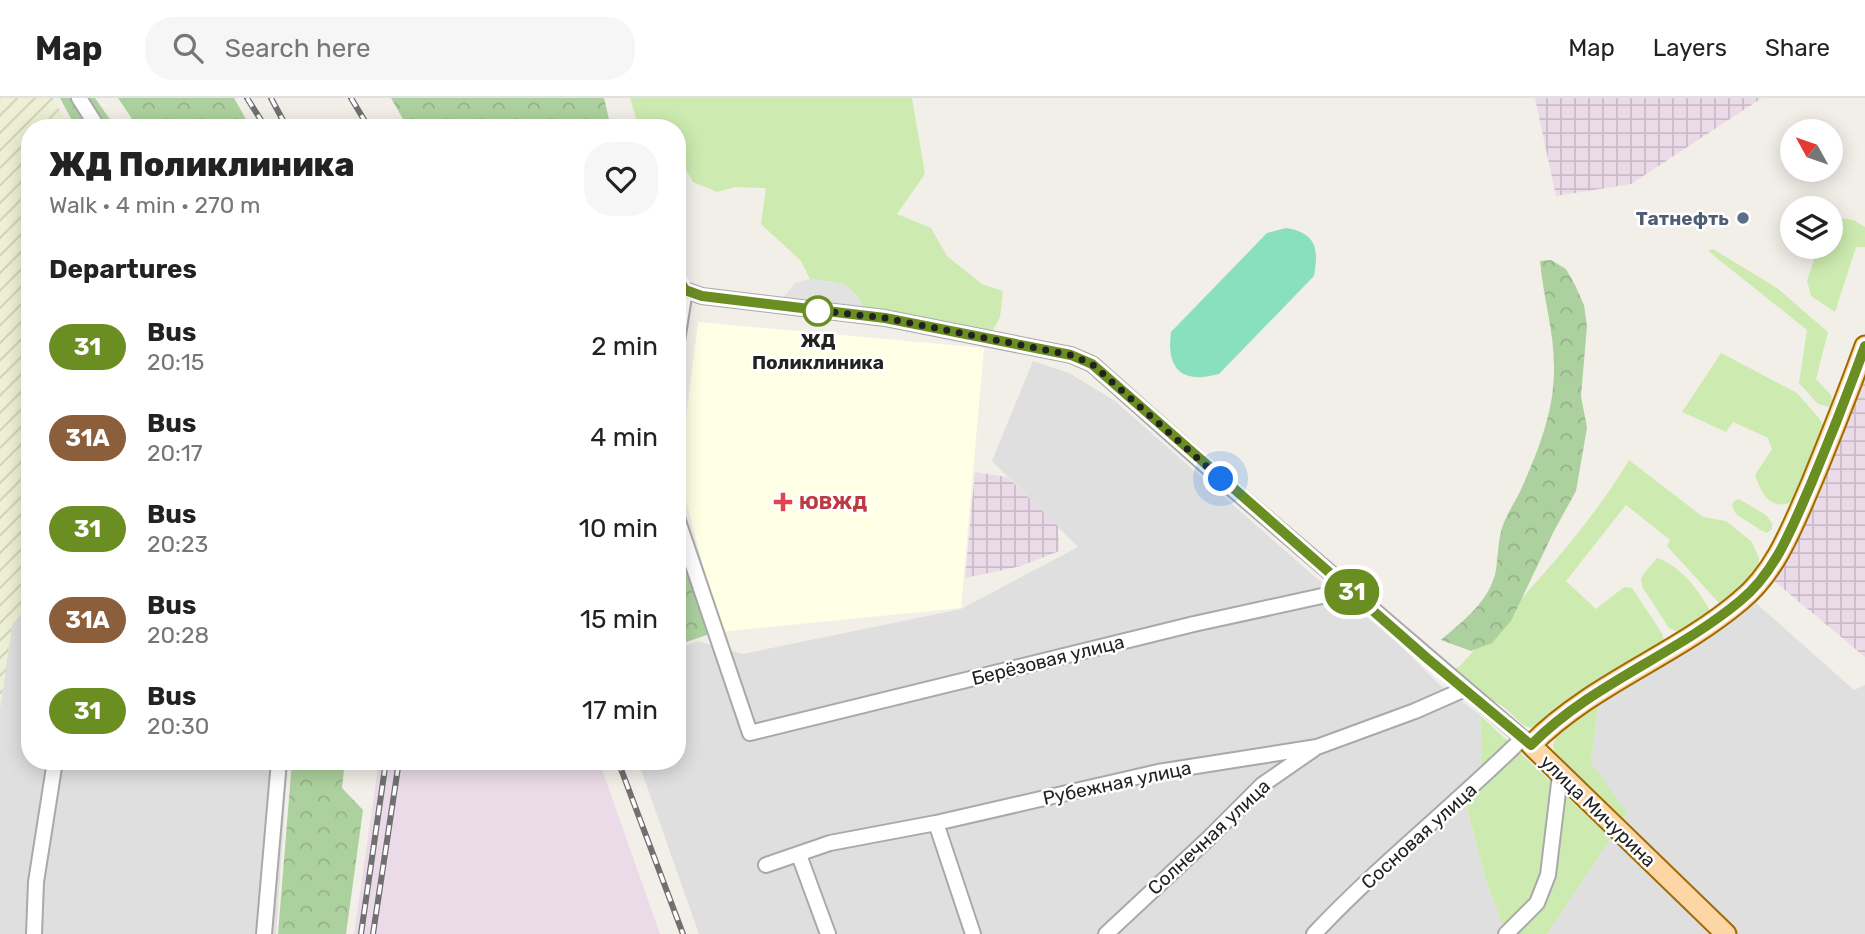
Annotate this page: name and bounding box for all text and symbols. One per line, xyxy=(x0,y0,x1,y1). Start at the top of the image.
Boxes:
search box xyxy=(145,17,635,80)
text: Map xyxy=(35,29,103,68)
icon: search xyxy=(169,29,207,67)
text: Search here xyxy=(225,33,370,64)
text: Map xyxy=(1568,34,1615,62)
text: Layers xyxy=(1653,34,1727,62)
text: Share xyxy=(1765,34,1830,62)
north arrow xyxy=(1780,119,1843,182)
map controls xyxy=(1780,119,1843,259)
button: heart xyxy=(584,142,658,216)
text: ЖД Поликлиника xyxy=(49,145,355,184)
text: Walk · 4 min · 270 m xyxy=(49,191,260,219)
button: layers xyxy=(1780,196,1843,259)
place label: Татнефть xyxy=(1636,207,1729,230)
marker: Татнефть xyxy=(1735,210,1751,226)
text: Departures xyxy=(49,254,197,285)
marker: ЖД Поликлиника xyxy=(803,296,833,326)
text: Bus xyxy=(147,317,196,348)
place label: ЖД Поликлиника xyxy=(752,329,884,374)
text: 2 min xyxy=(591,331,658,362)
text: 31 xyxy=(74,333,101,361)
text: 20:15 xyxy=(147,348,205,376)
text: Bus xyxy=(147,408,196,439)
text: 4 min xyxy=(590,422,658,453)
text: 31А xyxy=(65,424,110,452)
text: 20:17 xyxy=(147,439,203,467)
your location xyxy=(1203,461,1238,496)
place label: ЮВЖД xyxy=(799,491,867,514)
marker: ЮВЖД xyxy=(773,492,793,512)
text: Bus xyxy=(147,499,196,530)
text: 10 min xyxy=(579,513,658,544)
text: 31 xyxy=(74,515,101,543)
text: 20:23 xyxy=(147,530,208,558)
line badge: 31 xyxy=(1320,569,1384,615)
text: 31 xyxy=(1338,578,1366,606)
text: Bus xyxy=(147,590,196,621)
text: 15 min xyxy=(580,604,658,635)
text: 31А xyxy=(65,606,110,634)
text: 20:28 xyxy=(147,621,209,649)
street label: Берёзовая улица xyxy=(969,630,1127,690)
text: Bus xyxy=(147,681,196,712)
text: 17 min xyxy=(582,695,658,726)
text: 31 xyxy=(74,697,101,725)
text: 20:30 xyxy=(147,712,209,740)
street label: улица Мичурина xyxy=(1535,750,1661,872)
street label: Рубежная улица xyxy=(1041,756,1193,810)
street label: Солнечная улица xyxy=(1143,774,1275,900)
street label: Сосновая улица xyxy=(1357,778,1481,894)

